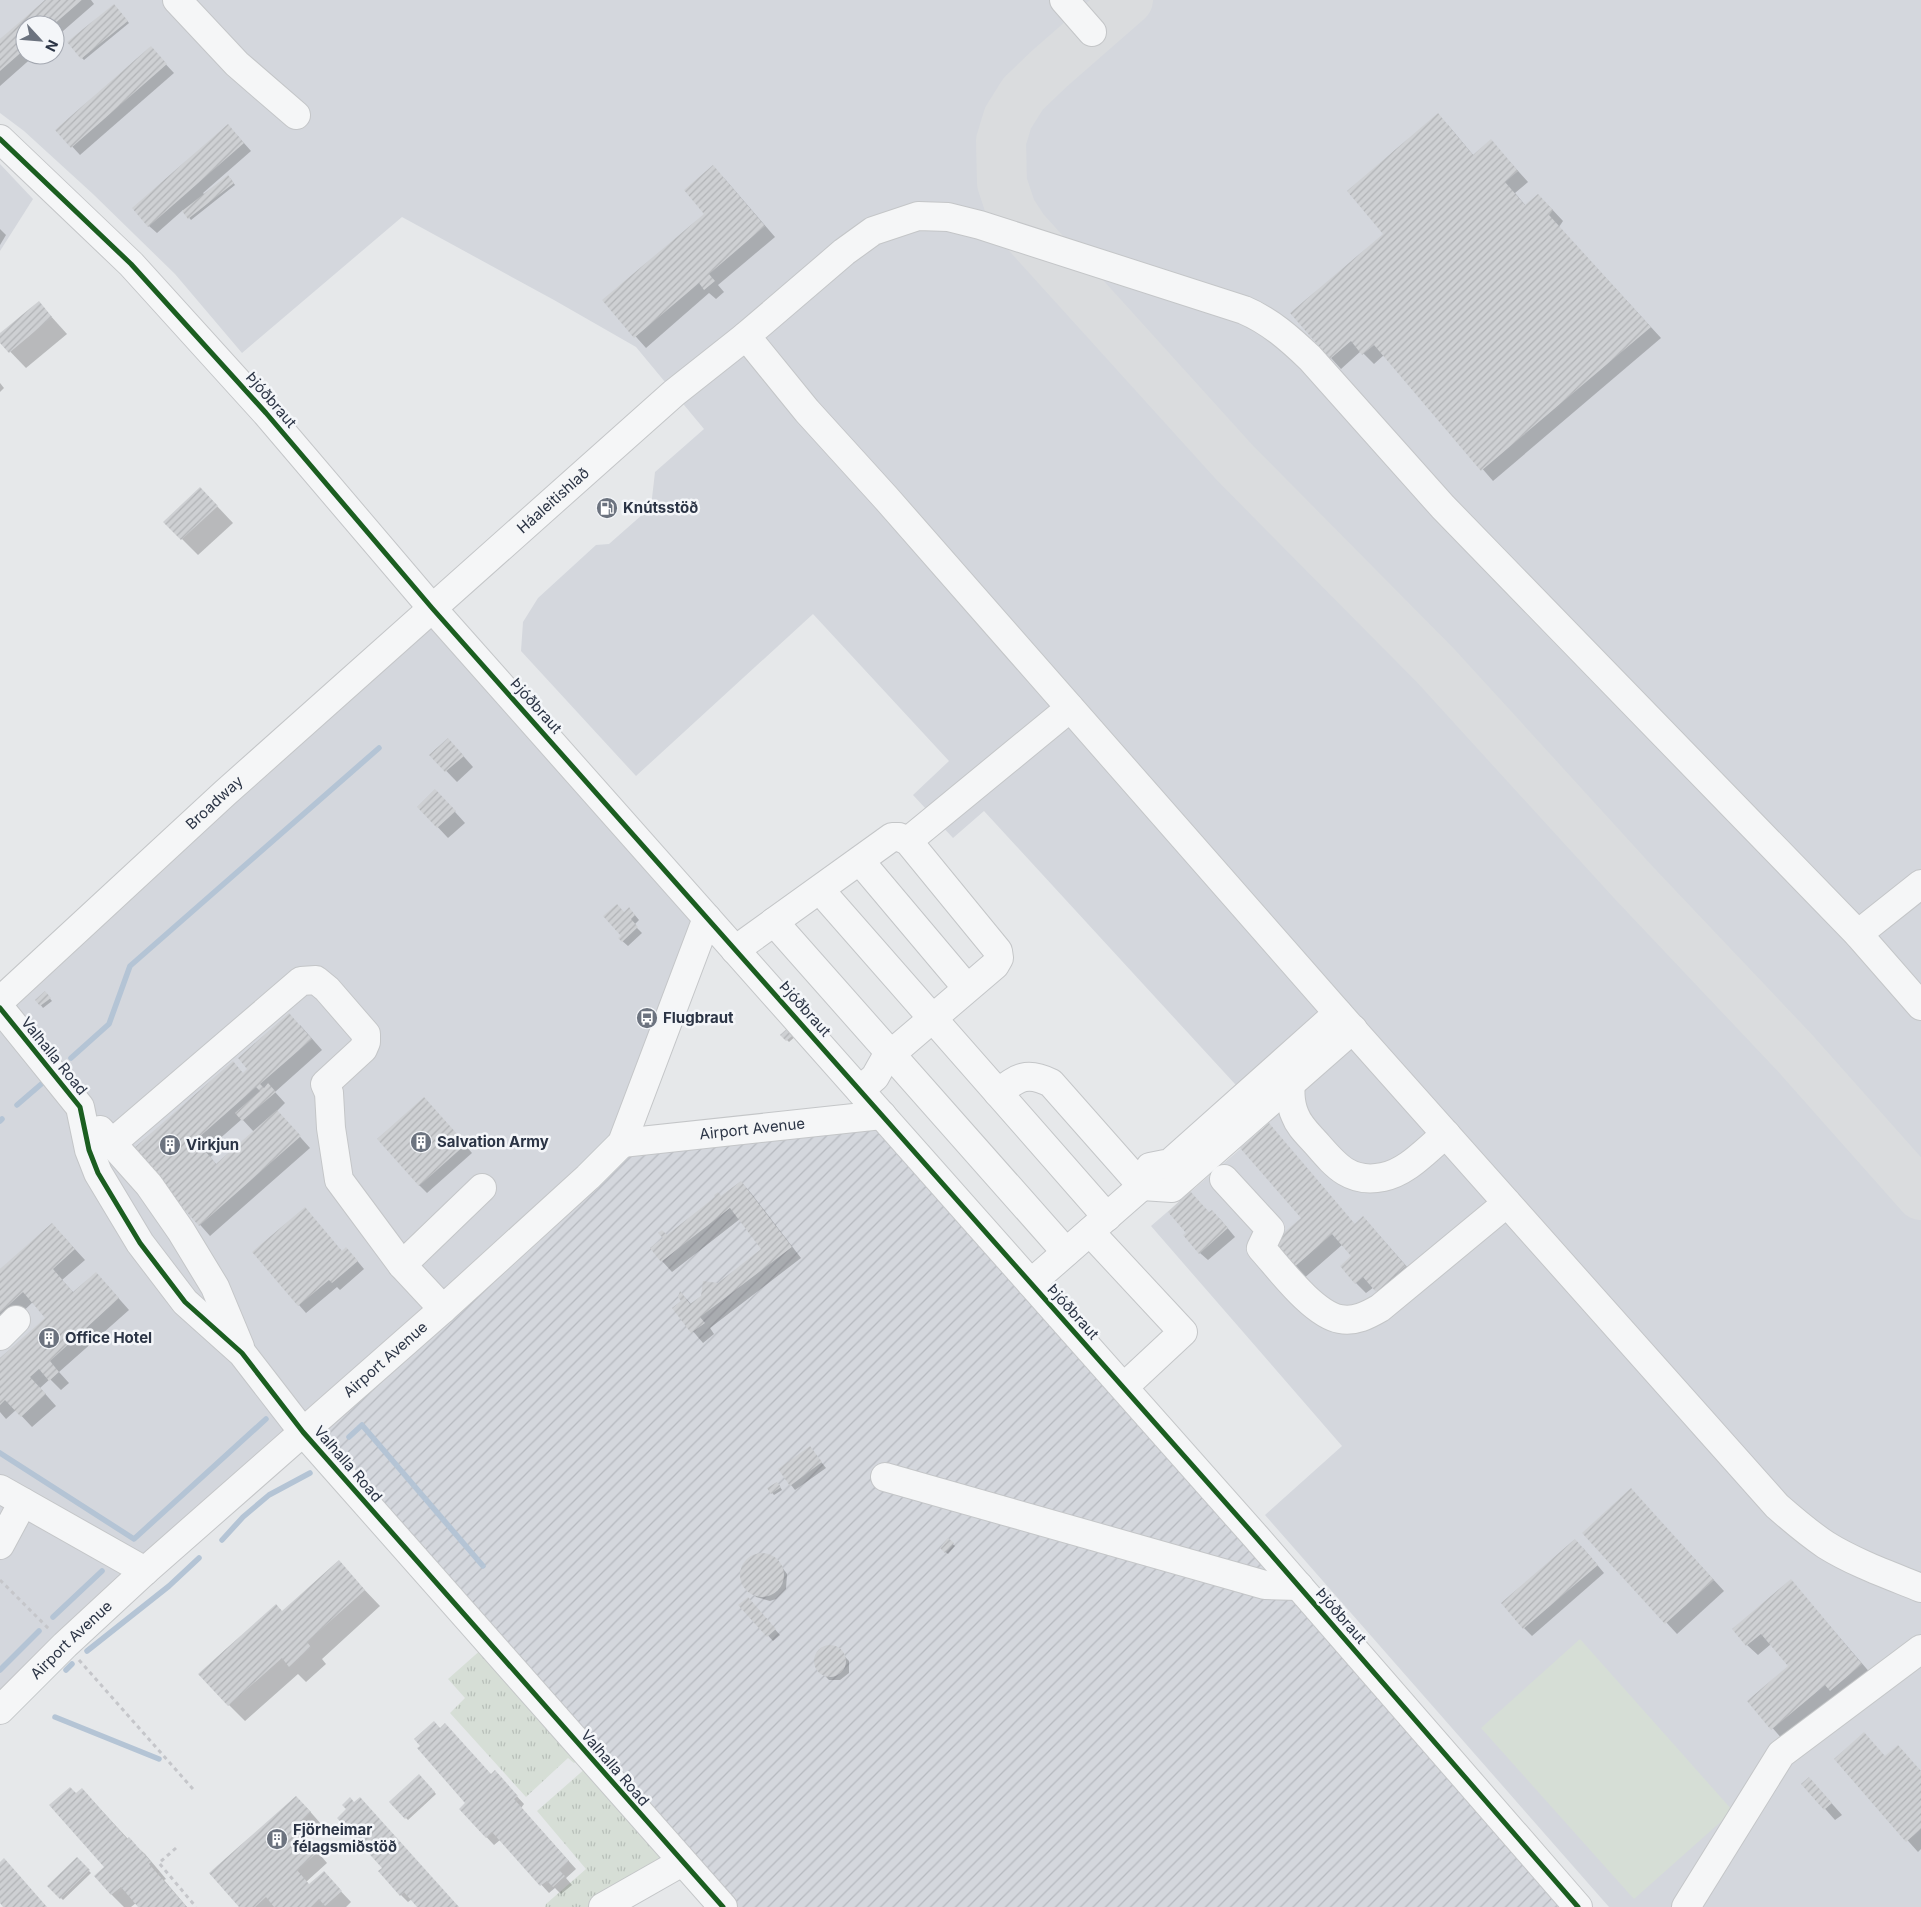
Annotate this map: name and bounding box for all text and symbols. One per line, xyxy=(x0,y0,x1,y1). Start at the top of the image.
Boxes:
north arrow xyxy=(15,15,65,65)
text: N xyxy=(42,37,62,54)
street label: Þjóðbraut xyxy=(242,368,301,432)
street label: Háaleitishlað xyxy=(513,463,593,537)
fuel station icon: Knútsstöð xyxy=(595,496,619,520)
place label: Knútsstöð xyxy=(623,498,698,517)
street label: Þjóðbraut xyxy=(507,674,566,737)
street label: Broadway xyxy=(182,771,247,833)
street label: Þjóðbraut xyxy=(776,977,835,1040)
bus stop icon: Flugbraut xyxy=(635,1006,659,1030)
place label: Flugbraut xyxy=(663,1008,734,1027)
street label: Valhalla Road xyxy=(17,1013,92,1099)
street label: Airport Avenue xyxy=(699,1113,806,1144)
building icon: Salvation Army xyxy=(409,1130,433,1154)
place label: Salvation Army xyxy=(437,1132,549,1151)
building icon: Virkjun xyxy=(158,1133,182,1157)
place label: Virkjun xyxy=(186,1135,239,1154)
street label: Þjóðbraut xyxy=(1044,1280,1103,1343)
street label: Airport Avenue xyxy=(339,1317,431,1401)
building icon: Office Hotel xyxy=(37,1326,61,1350)
place label: Office Hotel xyxy=(65,1328,152,1347)
street label: Valhalla Road xyxy=(310,1422,387,1506)
street label: Þjóðbraut xyxy=(1312,1584,1371,1648)
street label: Airport Avenue xyxy=(26,1596,116,1683)
street label: Valhalla Road xyxy=(577,1726,654,1810)
place label: Fjörheimar félagsmiðstöð xyxy=(293,1820,397,1856)
building icon: Fjörheimar félagsmiðstöð xyxy=(265,1827,289,1851)

